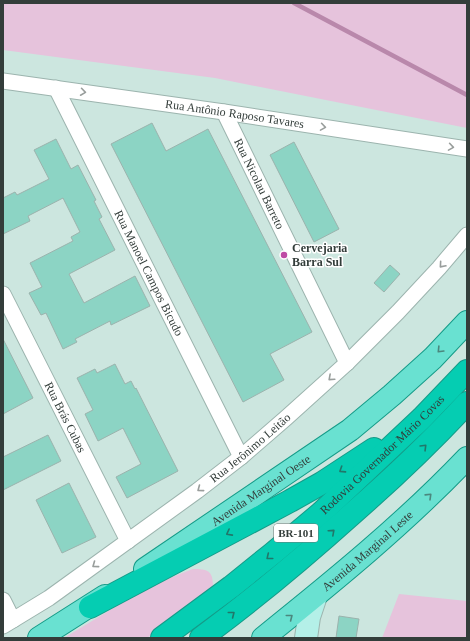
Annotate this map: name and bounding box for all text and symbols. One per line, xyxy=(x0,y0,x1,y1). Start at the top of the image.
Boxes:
one-way arrow xyxy=(80,87,86,96)
street label: Rua Antônio Raposo Tavares xyxy=(164,97,305,131)
one-way arrow xyxy=(320,122,326,131)
street label: Rua Nicolau Barreto xyxy=(231,136,287,232)
one-way arrow xyxy=(448,142,454,151)
street label: Rua Manoel Campos Bicudo xyxy=(111,208,186,338)
place label: Cervejaria Barra Sul xyxy=(292,241,347,269)
marker: Cervejaria Barra Sul xyxy=(279,250,289,260)
one-way arrow xyxy=(439,260,446,268)
one-way arrow xyxy=(437,345,445,353)
one-way arrow xyxy=(328,373,336,380)
street label: Rua Brás Cubas xyxy=(42,379,89,455)
street label: Rodovia Governador Mário Covas xyxy=(317,392,447,517)
street label: Rua Jerônimo Leitão xyxy=(207,410,293,485)
one-way arrow xyxy=(419,444,427,452)
street label: Avenida Marginal Oeste xyxy=(209,452,313,529)
one-way arrow xyxy=(339,465,346,473)
one-way arrow xyxy=(198,484,205,491)
one-way arrow xyxy=(424,493,432,501)
street label: Avenida Marginal Leste xyxy=(319,508,416,594)
road number: BR-101 xyxy=(274,524,318,542)
one-way arrow xyxy=(226,529,233,536)
one-way arrow xyxy=(327,529,335,537)
one-way arrow xyxy=(266,552,273,559)
one-way arrow xyxy=(92,560,99,567)
one-way arrow xyxy=(227,612,234,619)
one-way arrow xyxy=(285,615,292,622)

